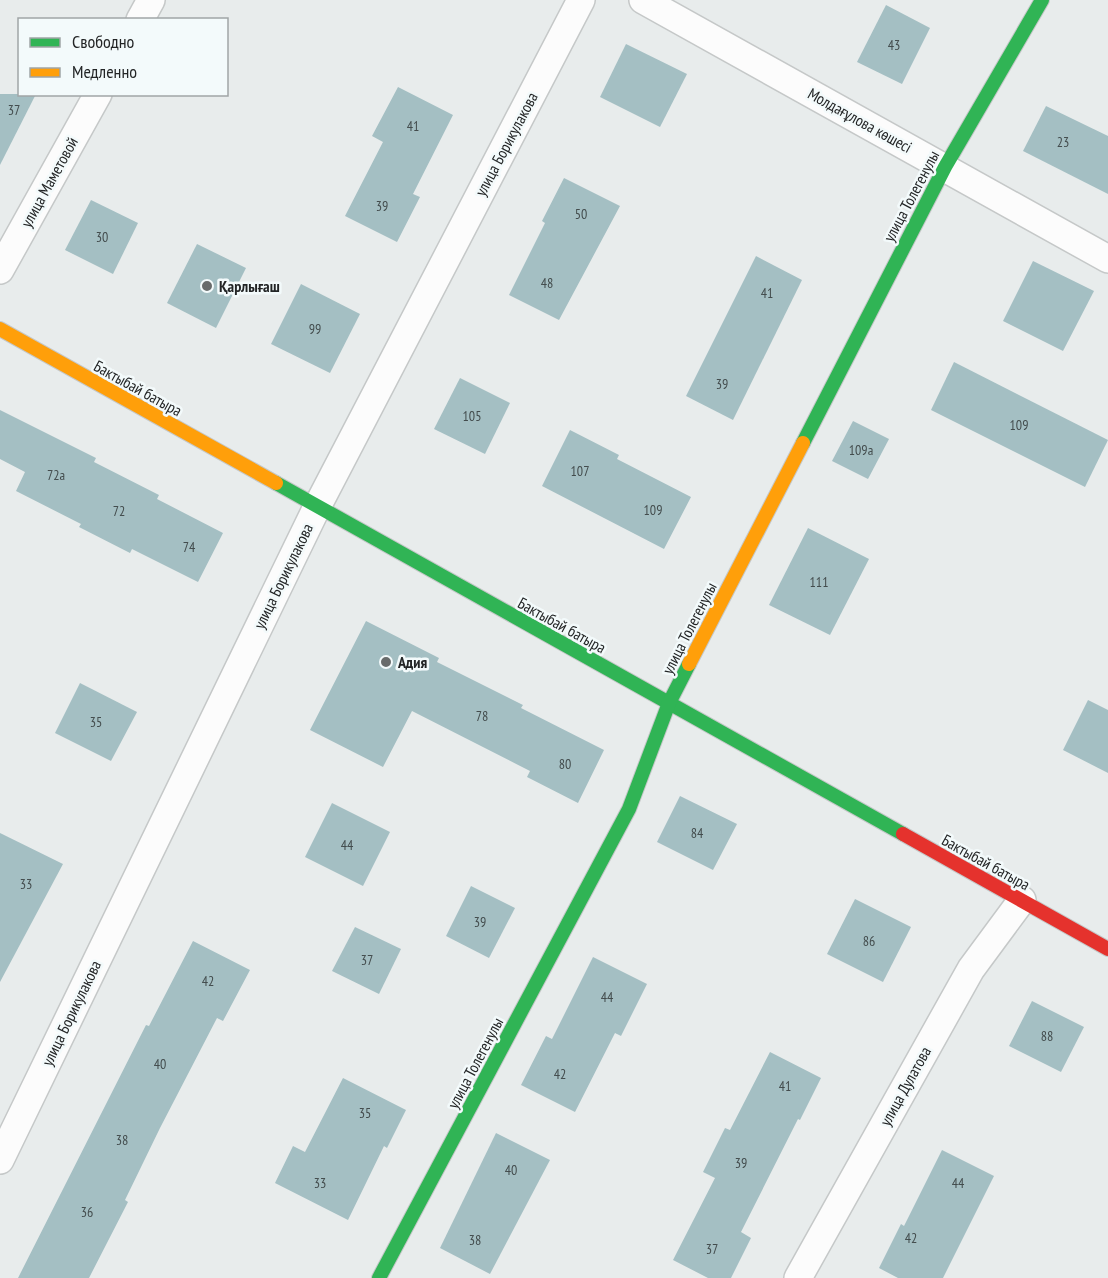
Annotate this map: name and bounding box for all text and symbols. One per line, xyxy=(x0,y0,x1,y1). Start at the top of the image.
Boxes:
legend xyxy=(18,18,228,96)
text: Свободно xyxy=(72,30,135,53)
house number: 43 xyxy=(888,36,900,54)
text: Медленно xyxy=(72,60,137,83)
street label: Молдағұлова көшесі xyxy=(804,83,916,157)
street label: улица Борикулакова xyxy=(470,89,542,199)
house number: 37 xyxy=(8,101,20,119)
house number: 41 xyxy=(407,117,419,135)
street label: улица Маметовой xyxy=(16,133,82,231)
house number: 23 xyxy=(1057,133,1069,151)
street label: улица Толегенулы xyxy=(879,147,943,245)
house number: 39 xyxy=(376,197,388,215)
house number: 50 xyxy=(575,205,587,223)
house number: 30 xyxy=(96,228,108,246)
house number: 48 xyxy=(541,274,553,292)
place label: Қарлығаш xyxy=(219,276,280,296)
marker: Қарлығаш xyxy=(200,279,214,293)
house number: 41 xyxy=(761,284,773,302)
house number: 99 xyxy=(309,320,321,338)
street label: Бактыбай батыра xyxy=(90,356,186,420)
house number: 39 xyxy=(716,375,728,393)
house number: 105 xyxy=(463,407,481,425)
house number: 109 xyxy=(1010,416,1028,434)
house number: 109а xyxy=(849,441,873,459)
house number: 107 xyxy=(571,462,589,480)
house number: 72а xyxy=(47,466,65,484)
house number: 109 xyxy=(644,501,662,519)
house number: 72 xyxy=(113,502,125,520)
street label: улица Борикулакова xyxy=(249,520,317,632)
house number: 74 xyxy=(183,538,196,556)
house number: 111 xyxy=(810,573,828,591)
street label: улица Толегенулы xyxy=(657,579,721,677)
street label: Бактыбай батыра xyxy=(514,593,610,657)
place label: Адия xyxy=(397,652,427,672)
marker: Адия xyxy=(379,655,393,669)
house number: 78 xyxy=(476,707,488,725)
house number: 35 xyxy=(90,713,102,731)
house number: 80 xyxy=(559,755,571,773)
house number: 84 xyxy=(691,824,704,842)
street label: Бактыбай батыра xyxy=(938,830,1034,894)
house number: 44 xyxy=(341,836,354,854)
house number: 33 xyxy=(20,875,32,893)
house number: 39 xyxy=(474,913,486,931)
house number: 86 xyxy=(863,932,875,950)
house number: 37 xyxy=(361,951,373,969)
street label: улица Борикулакова xyxy=(37,957,105,1069)
house number: 42 xyxy=(202,972,214,990)
house number: 44 xyxy=(601,988,614,1006)
street label: улица Толегенулы xyxy=(443,1014,507,1112)
house number: 88 xyxy=(1041,1027,1053,1045)
street label: улица Дулатова xyxy=(875,1043,935,1129)
house number: 40 xyxy=(154,1055,166,1073)
house number: 42 xyxy=(554,1065,566,1083)
house number: 41 xyxy=(779,1077,791,1095)
house number: 35 xyxy=(359,1104,371,1122)
house number: 38 xyxy=(116,1131,128,1149)
house number: 39 xyxy=(735,1154,747,1172)
house number: 40 xyxy=(505,1161,517,1179)
house number: 33 xyxy=(314,1174,326,1192)
house number: 44 xyxy=(952,1174,965,1192)
house number: 36 xyxy=(81,1203,93,1221)
house number: 42 xyxy=(905,1229,917,1247)
house number: 38 xyxy=(469,1231,481,1249)
house number: 37 xyxy=(706,1240,718,1258)

